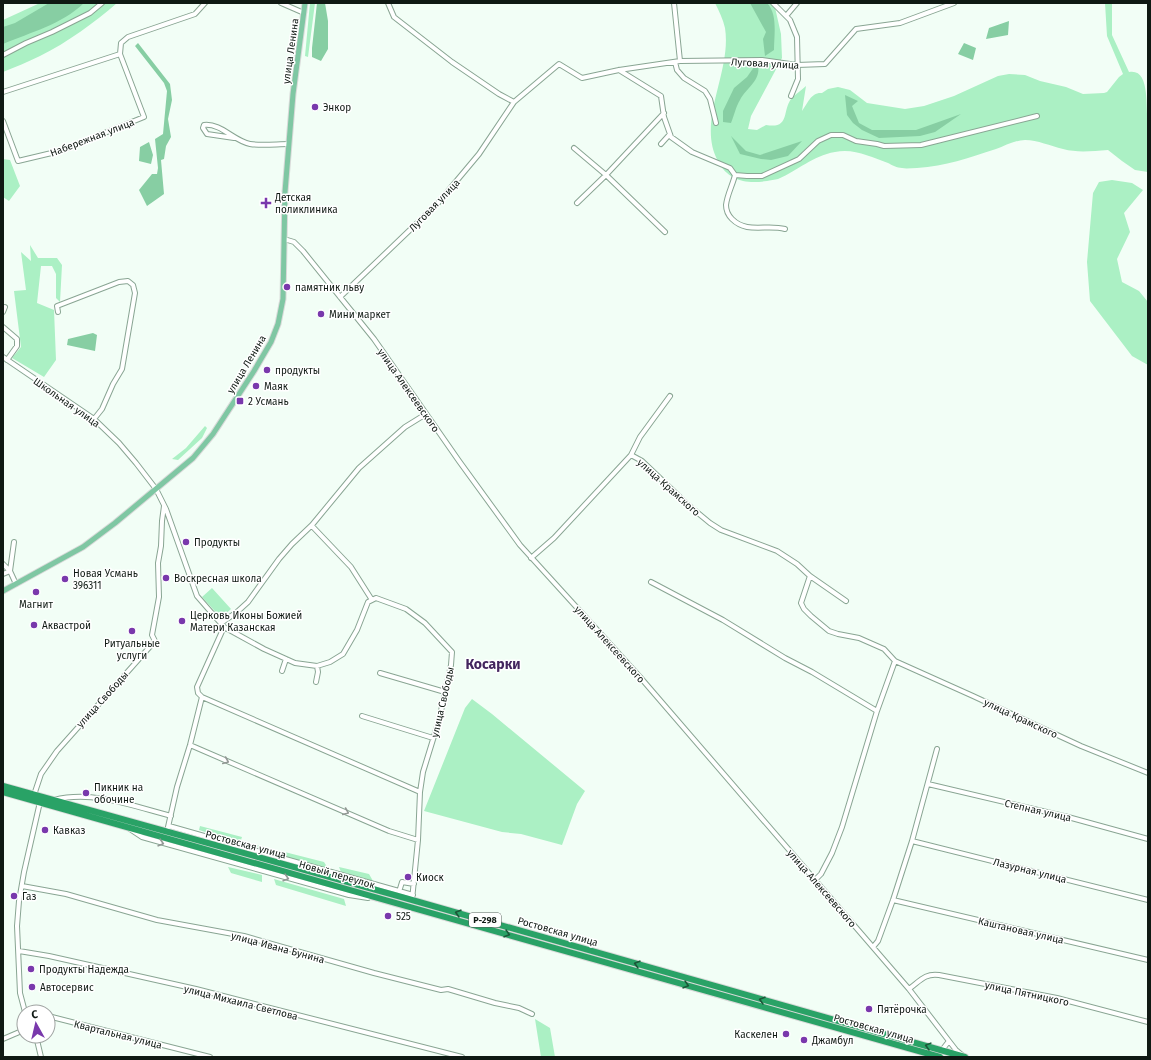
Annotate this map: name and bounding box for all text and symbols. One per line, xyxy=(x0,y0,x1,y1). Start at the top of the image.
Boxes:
street label: улица Ленина xyxy=(280,18,302,85)
street label: Луговая улица xyxy=(730,56,799,72)
marker: Энкор xyxy=(310,102,320,112)
place label: Энкор xyxy=(323,102,351,114)
street label: Набережная улица xyxy=(48,116,136,160)
street label: Луговая улица xyxy=(407,177,463,234)
place label: Детская поликлиника xyxy=(274,192,338,216)
marker: Детская поликлиника xyxy=(260,197,272,209)
marker: памятник льву xyxy=(282,282,292,292)
place label: памятник льву xyxy=(295,282,364,294)
marker: Мини маркет xyxy=(316,309,326,319)
place label: Мини маркет xyxy=(329,309,391,321)
street label: улица Ленина xyxy=(225,333,269,396)
street label: улица Алексеевского xyxy=(375,346,442,435)
marker: продукты xyxy=(262,365,272,375)
place label: продукты xyxy=(275,365,320,377)
street label: Школьная улица xyxy=(31,375,102,430)
marker: Маяк xyxy=(251,381,261,391)
place label: Маяк xyxy=(264,381,289,393)
marker: 2 Усмань xyxy=(235,396,245,406)
place label: 2 Усмань xyxy=(248,396,289,408)
street label: улица Крамского xyxy=(635,457,702,519)
marker: Продукты xyxy=(181,537,191,547)
place label: Продукты xyxy=(194,537,240,549)
place label: Новая Усмань 396311 xyxy=(73,568,138,592)
marker: Воскресная школа xyxy=(161,573,171,583)
place label: Воскресная школа xyxy=(174,573,262,585)
marker: Новая Усмань 396311 xyxy=(60,574,70,584)
marker: Магнит xyxy=(31,587,41,597)
place label: Магнит xyxy=(19,599,53,611)
street label: улица Алексеевского xyxy=(572,604,647,686)
place label: Церковь Иконы Божией Матери Казанская xyxy=(190,610,302,634)
marker: Церковь Иконы Божией Матери Казанская xyxy=(177,616,187,626)
marker: Аквастрой xyxy=(29,620,39,630)
place label: Аквастрой xyxy=(42,620,91,632)
marker: Ритуальные услуги xyxy=(127,626,137,636)
place label: Ритуальные услуги xyxy=(104,638,160,662)
district label: Косарки xyxy=(465,656,521,673)
street label: улица Свободы xyxy=(429,666,457,739)
street label: улица Свободы xyxy=(74,669,131,730)
street label: улица Крамского xyxy=(982,697,1060,741)
one-way arrow xyxy=(222,756,230,764)
place label: Пикник на обочине xyxy=(94,782,143,806)
marker: Пикник на обочине xyxy=(81,788,91,798)
street label: Степная улица xyxy=(1003,797,1072,824)
one-way arrow xyxy=(341,807,349,815)
marker: Кавказ xyxy=(40,825,50,835)
place label: Кавказ xyxy=(53,825,85,837)
street label: Ростовская улица xyxy=(204,828,287,862)
one-way arrow xyxy=(157,838,164,847)
street label: улица Алексеевского xyxy=(784,847,858,930)
street label: Лазурная улица xyxy=(992,856,1068,886)
street label: Новый переулок xyxy=(297,858,377,892)
marker: Киоск xyxy=(403,872,413,882)
place label: Киоск xyxy=(416,872,445,884)
one-way arrow xyxy=(283,873,290,882)
marker: Газ xyxy=(9,891,19,901)
place label: Газ xyxy=(22,891,37,903)
one-way arrow xyxy=(455,909,462,918)
marker: 525 xyxy=(383,911,393,921)
place label: 525 xyxy=(396,911,411,923)
road number: Р-298 xyxy=(469,913,501,927)
street label: Ростовская улица xyxy=(516,915,599,949)
street label: Каштановая улица xyxy=(977,915,1065,947)
one-way arrow xyxy=(504,929,511,938)
street label: улица Ивана Бунина xyxy=(230,930,326,966)
one-way arrow xyxy=(634,960,641,969)
marker: Продукты Надежда xyxy=(26,964,36,974)
place label: Продукты Надежда xyxy=(39,964,129,976)
street label: улица Пятницкого xyxy=(984,979,1070,1009)
one-way arrow xyxy=(683,980,690,989)
marker: Автосервис xyxy=(27,982,37,992)
place label: Автосервис xyxy=(40,982,94,994)
street label: улица Михаила Светлова xyxy=(182,983,299,1023)
one-way arrow xyxy=(759,996,766,1005)
place label: Пятёрочка xyxy=(877,1003,927,1016)
north arrow xyxy=(16,1004,56,1044)
marker: Пятёрочка xyxy=(864,1004,874,1014)
text: С xyxy=(31,1008,39,1021)
street label: Ростовская улица xyxy=(832,1012,915,1046)
street label: Квартальная улица xyxy=(72,1018,163,1052)
place label: Каскелен xyxy=(734,1029,778,1041)
marker: Каскелен xyxy=(781,1029,791,1039)
marker: Джамбул xyxy=(799,1035,809,1045)
place label: Джамбул xyxy=(811,1035,854,1047)
one-way arrow xyxy=(925,1042,932,1051)

